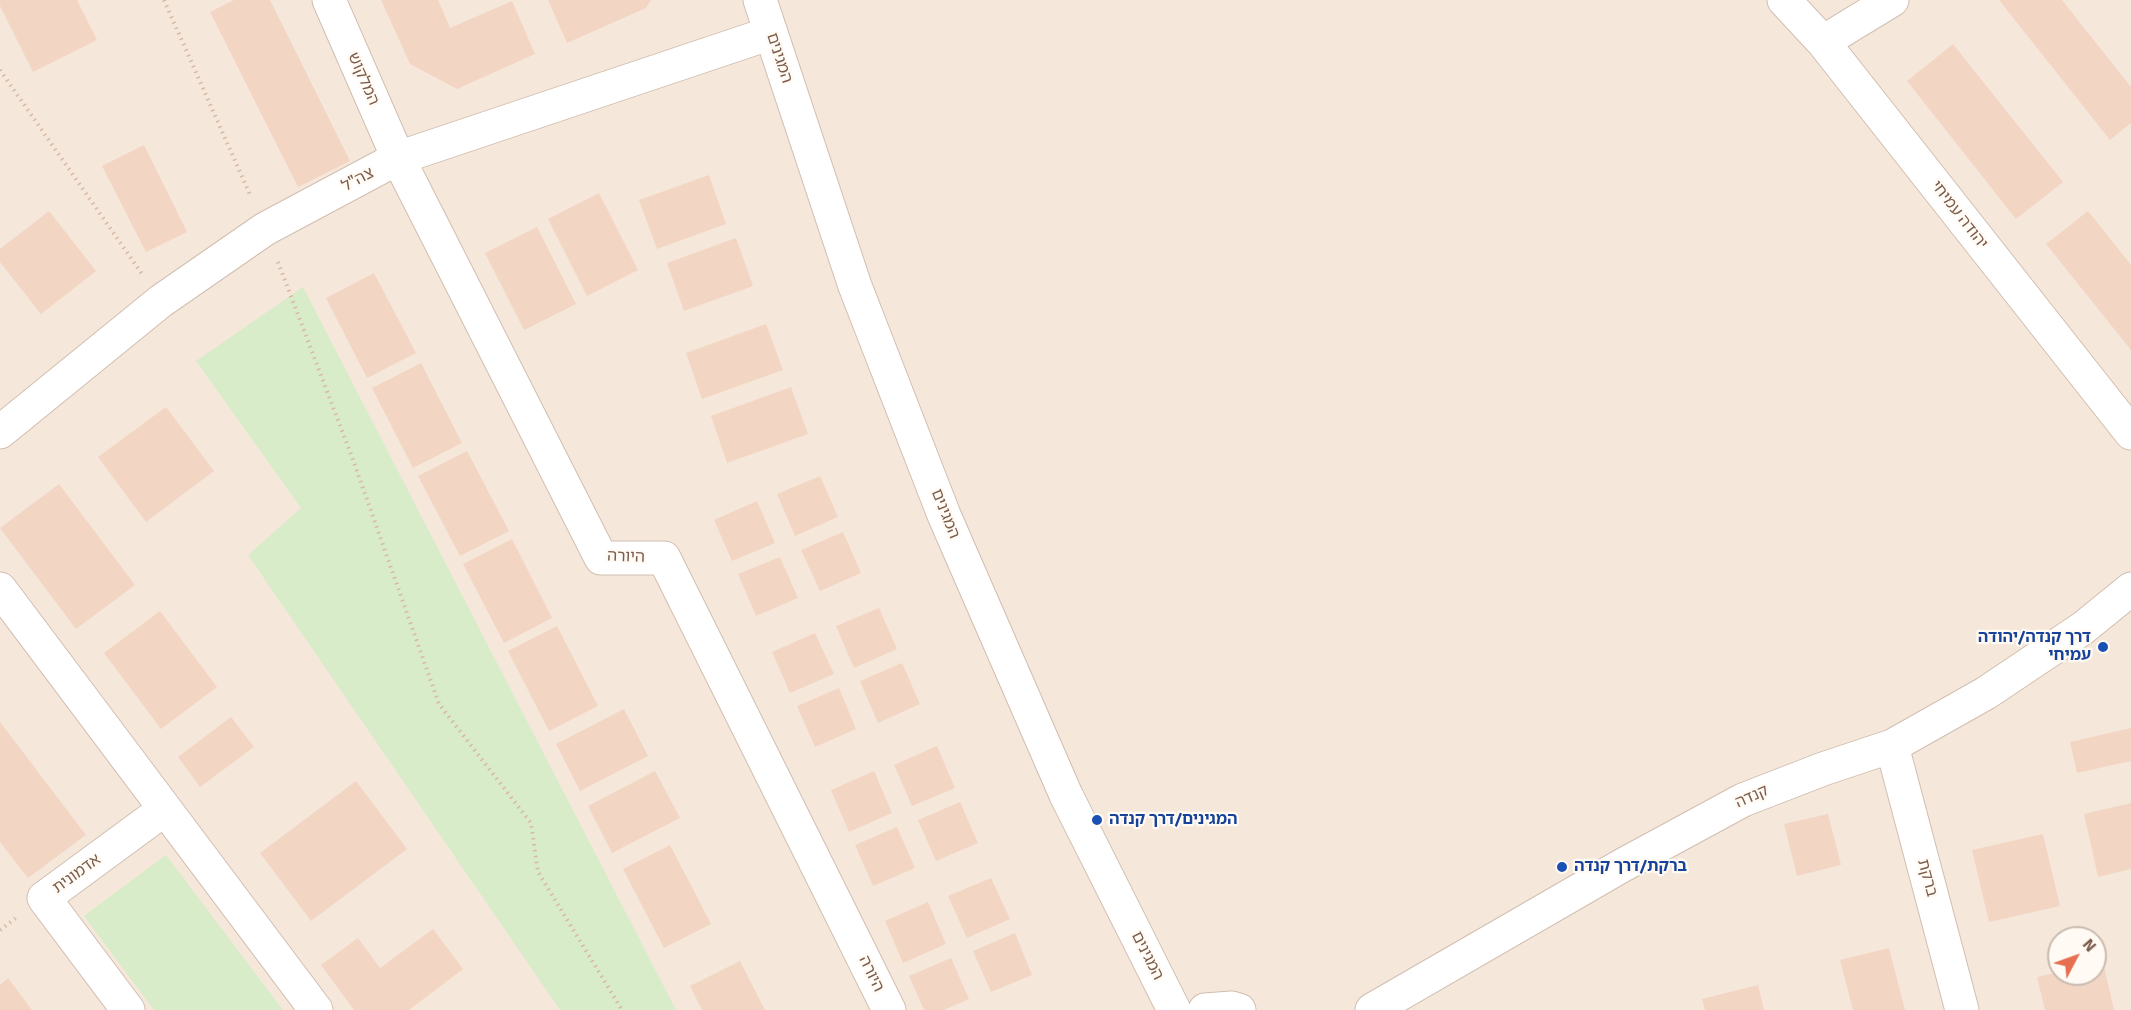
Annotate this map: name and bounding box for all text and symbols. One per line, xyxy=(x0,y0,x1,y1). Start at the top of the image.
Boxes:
street label: המגינים xyxy=(762,30,796,86)
street label: המלקוש xyxy=(343,50,383,108)
street label: צה"ל xyxy=(339,164,377,196)
street label: יהודה עמיחי xyxy=(1926,177,1992,253)
street label: המגינים xyxy=(926,486,964,542)
street label: היורה xyxy=(607,547,645,567)
place label: דרך קנדה/יהודה עמיחי xyxy=(1978,628,2091,666)
marker: דרך קנדה/יהודה עמיחי xyxy=(2096,640,2110,654)
street label: קנדה xyxy=(1732,781,1772,813)
place label: המגינים/דרך קנדה xyxy=(1109,810,1237,830)
marker: המגינים/דרך קנדה xyxy=(1090,813,1104,827)
street label: אדמונית xyxy=(49,850,105,898)
place label: ברקת/דרך קנדה xyxy=(1574,857,1687,877)
street label: ברקת xyxy=(1913,857,1941,899)
marker: ברקת/דרך קנדה xyxy=(1555,860,1569,874)
north arrow xyxy=(2047,926,2107,986)
street label: המגינים xyxy=(1127,929,1167,983)
text: N xyxy=(2078,935,2100,956)
street label: היורה xyxy=(854,953,888,995)

